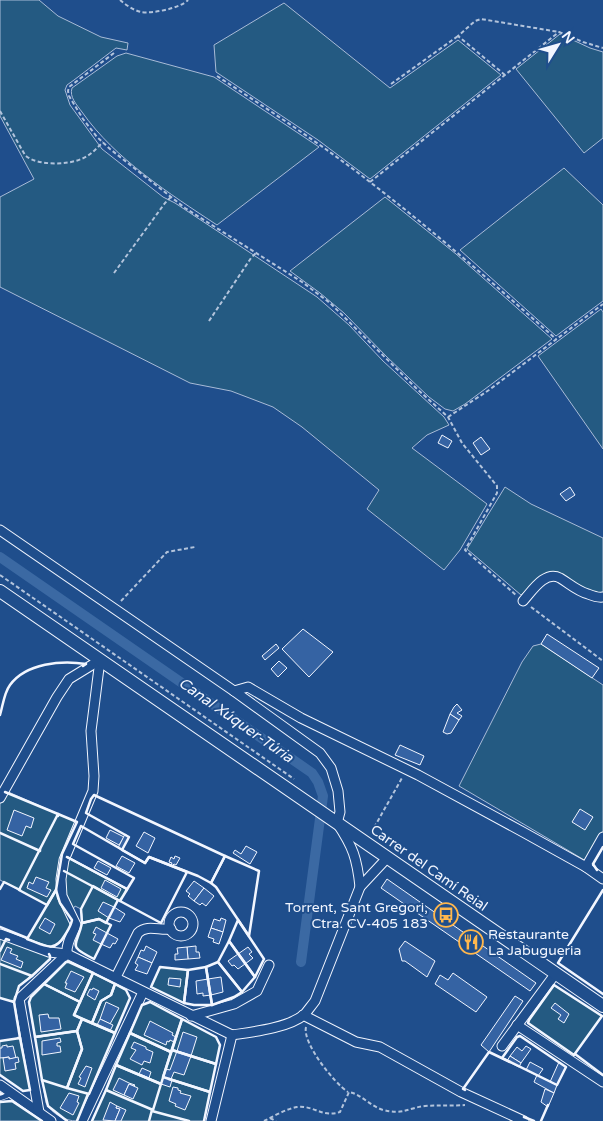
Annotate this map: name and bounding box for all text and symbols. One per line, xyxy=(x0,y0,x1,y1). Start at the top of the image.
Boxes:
north arrow xyxy=(533,20,583,70)
text: N xyxy=(558,28,578,47)
water label: Canal Xúquer-Túria xyxy=(175,674,297,767)
street label: Carrer del Camí Reial xyxy=(367,821,491,915)
place label: Torrent, Sant Gregori, Ctra. CV-405 183 xyxy=(285,899,428,932)
bus stop icon: Torrent, Sant Gregori, Ctra. CV-405 183 xyxy=(433,902,459,928)
place label: Restaurante La Jabugueria xyxy=(488,926,581,959)
restaurant icon: Restaurante La Jabugueria xyxy=(458,929,484,955)

